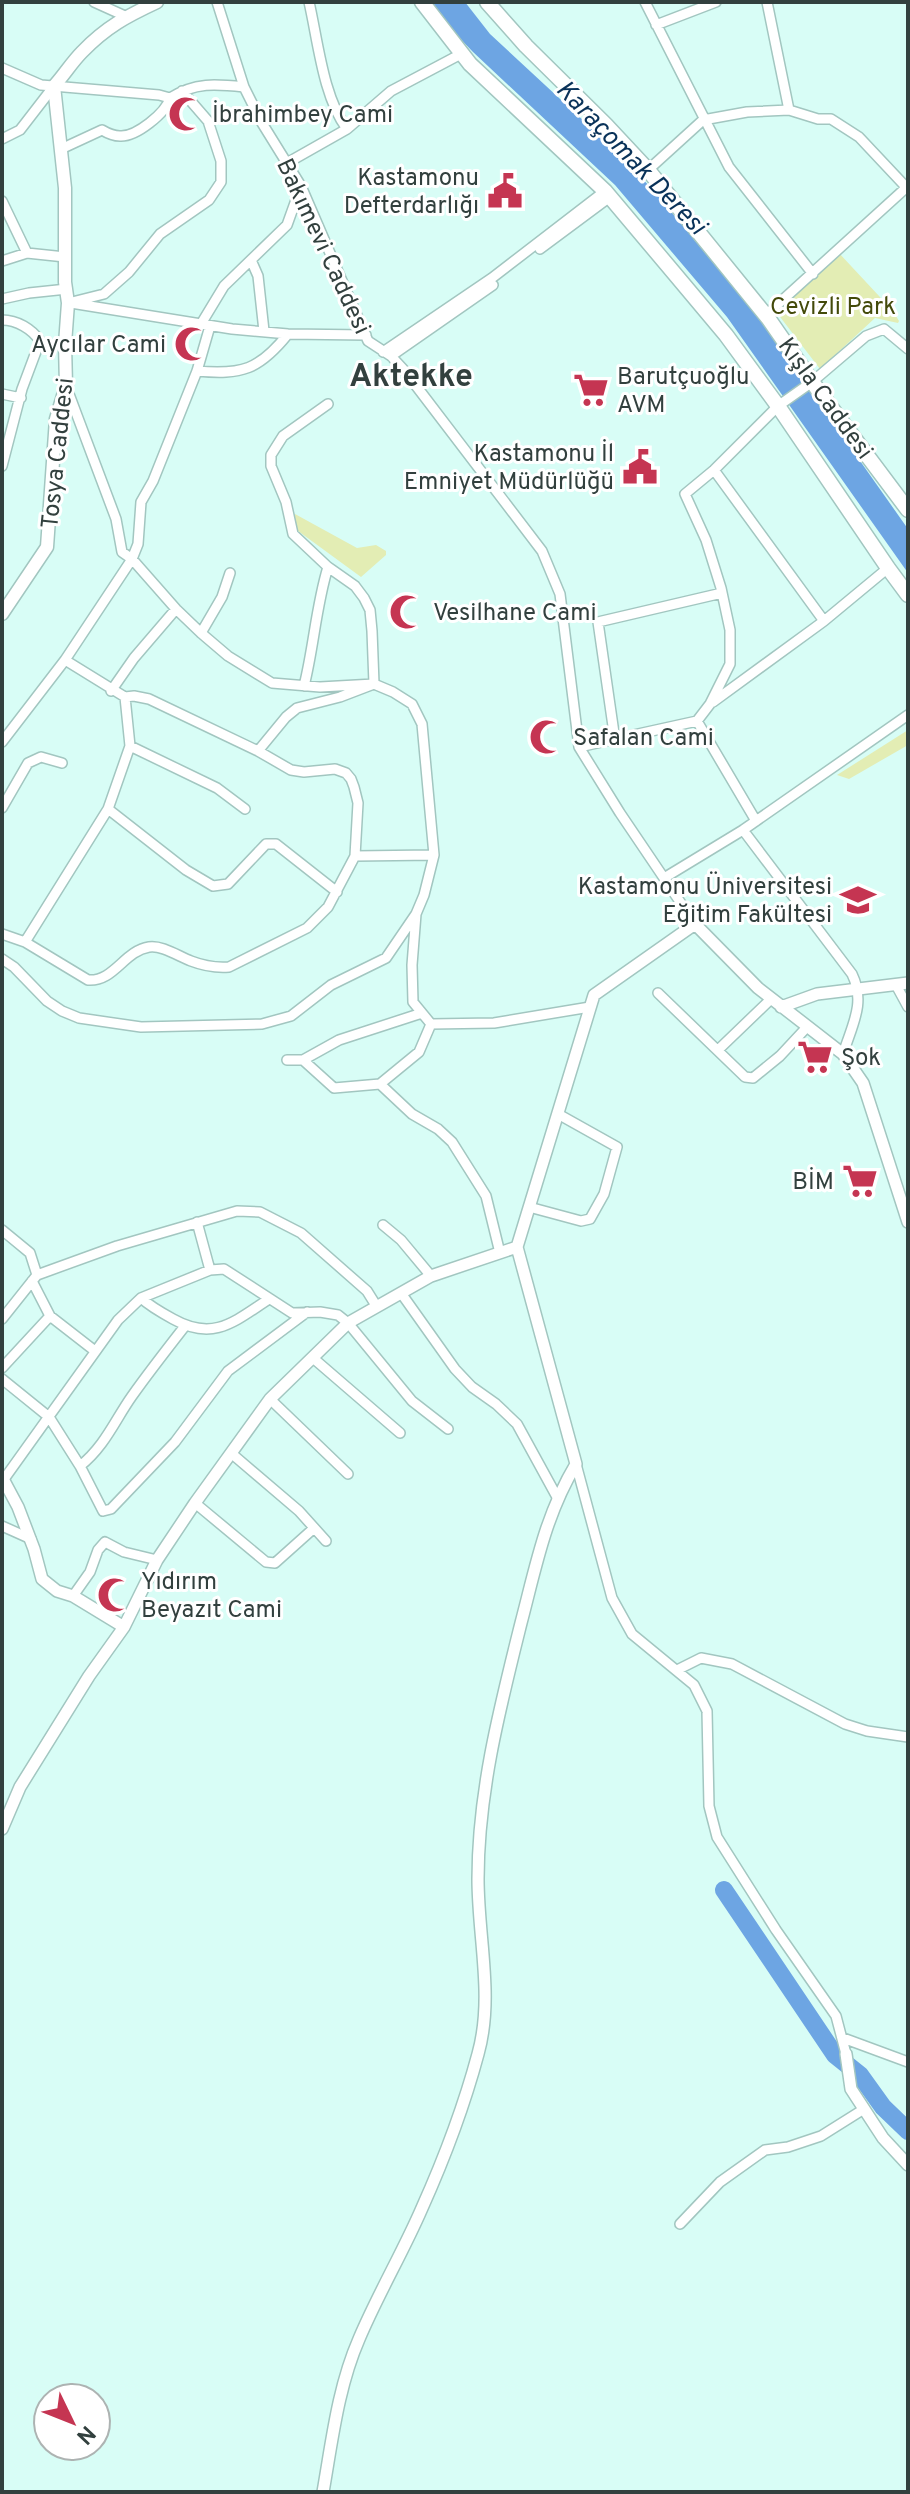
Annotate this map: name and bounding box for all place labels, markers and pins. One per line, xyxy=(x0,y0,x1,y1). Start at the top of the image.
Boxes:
mosque icon: İbrahimbey Cami xyxy=(167,95,205,133)
place label: İbrahimbey Cami xyxy=(212,100,393,131)
place label: Kastamonu Defterdarlığı xyxy=(344,164,479,222)
public building icon: Kastamonu Defterdarlığı xyxy=(486,172,524,210)
mosque icon: Aycılar Cami xyxy=(173,325,211,363)
place label: Aycılar Cami xyxy=(31,331,166,361)
place label: Barutçuoğlu AVM xyxy=(617,363,750,421)
supermarket icon: Barutçuoğlu AVM xyxy=(572,371,610,409)
place label: Kastamonu İl Emniyet Müdürlüğü xyxy=(404,439,614,498)
public building icon: Kastamonu İl Emniyet Müdürlüğü xyxy=(621,448,659,486)
mosque icon: Vesilhane Cami xyxy=(388,593,426,631)
place label: Vesilhane Cami xyxy=(433,599,597,629)
mosque icon: Safalan Cami xyxy=(528,718,566,756)
place label: Safalan Cami xyxy=(573,724,714,754)
place label: Kastamonu Üniversitesi Eğitim Fakültesi xyxy=(578,871,832,931)
school or university icon: Kastamonu Üniversitesi Eğitim Fakültesi xyxy=(839,881,877,919)
supermarket icon: Şok xyxy=(796,1038,834,1076)
place label: Şok xyxy=(841,1044,881,1074)
supermarket icon: BİM xyxy=(841,1162,879,1200)
place label: BİM xyxy=(792,1167,834,1198)
place label: Yıdırım Beyazıt Cami xyxy=(141,1568,282,1626)
mosque icon: Yıdırım Beyazıt Cami xyxy=(96,1576,134,1614)

